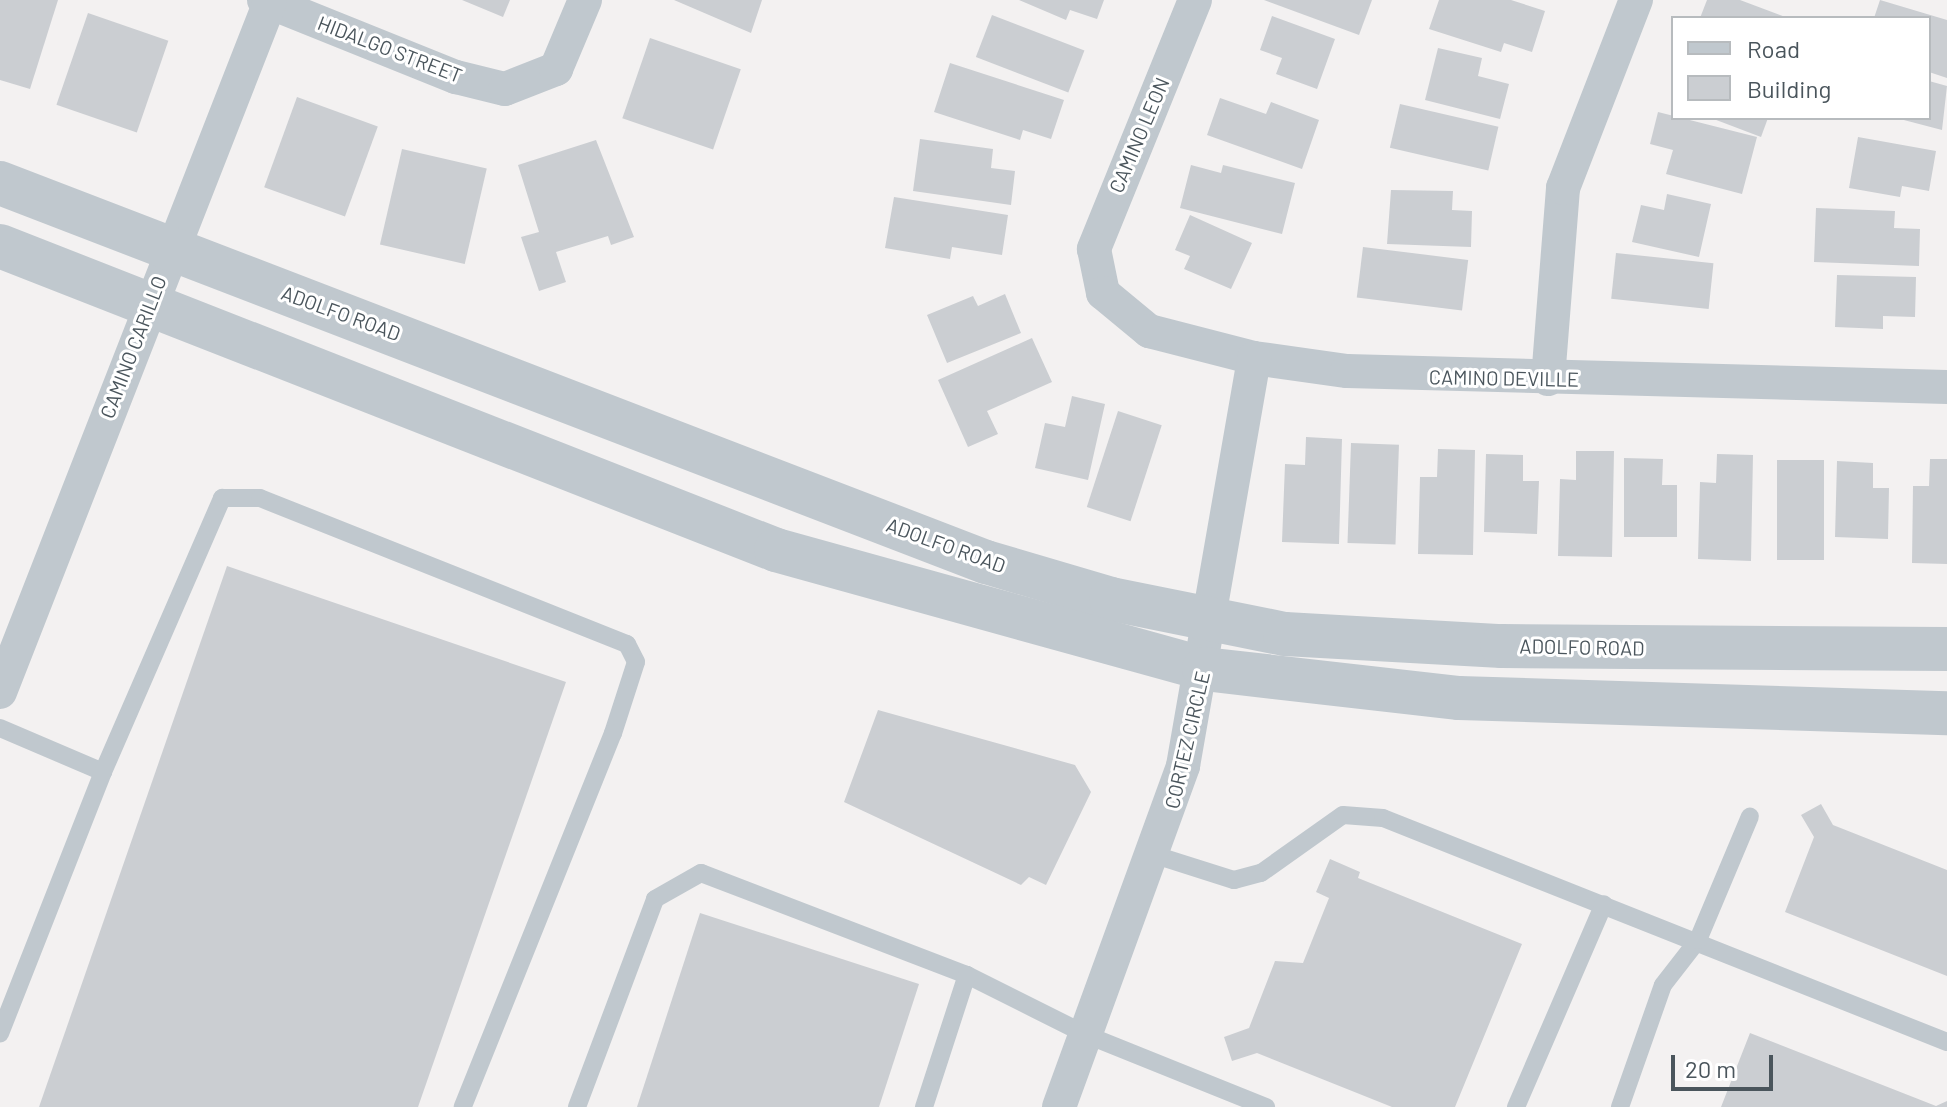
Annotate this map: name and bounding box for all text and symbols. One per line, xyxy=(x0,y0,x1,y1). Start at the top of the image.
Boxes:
street label: HIDALGO STREET xyxy=(314,10,466,88)
legend xyxy=(1671,16,1931,120)
text: Road xyxy=(1747,34,1800,63)
street label: CAMINO LEON xyxy=(1104,74,1174,196)
text: Building xyxy=(1747,74,1831,103)
street label: CAMINO CARILLO xyxy=(95,272,171,422)
street label: ADOLFO ROAD xyxy=(278,280,404,346)
street label: CAMINO DEVILLE xyxy=(1429,365,1579,391)
street label: ADOLFO ROAD xyxy=(883,512,1009,578)
street label: ADOLFO ROAD xyxy=(1519,634,1645,660)
street label: CORTEZ CIRCLE xyxy=(1160,669,1214,811)
scale bar xyxy=(1675,1039,1777,1089)
text: 20 m xyxy=(1685,1054,1736,1083)

